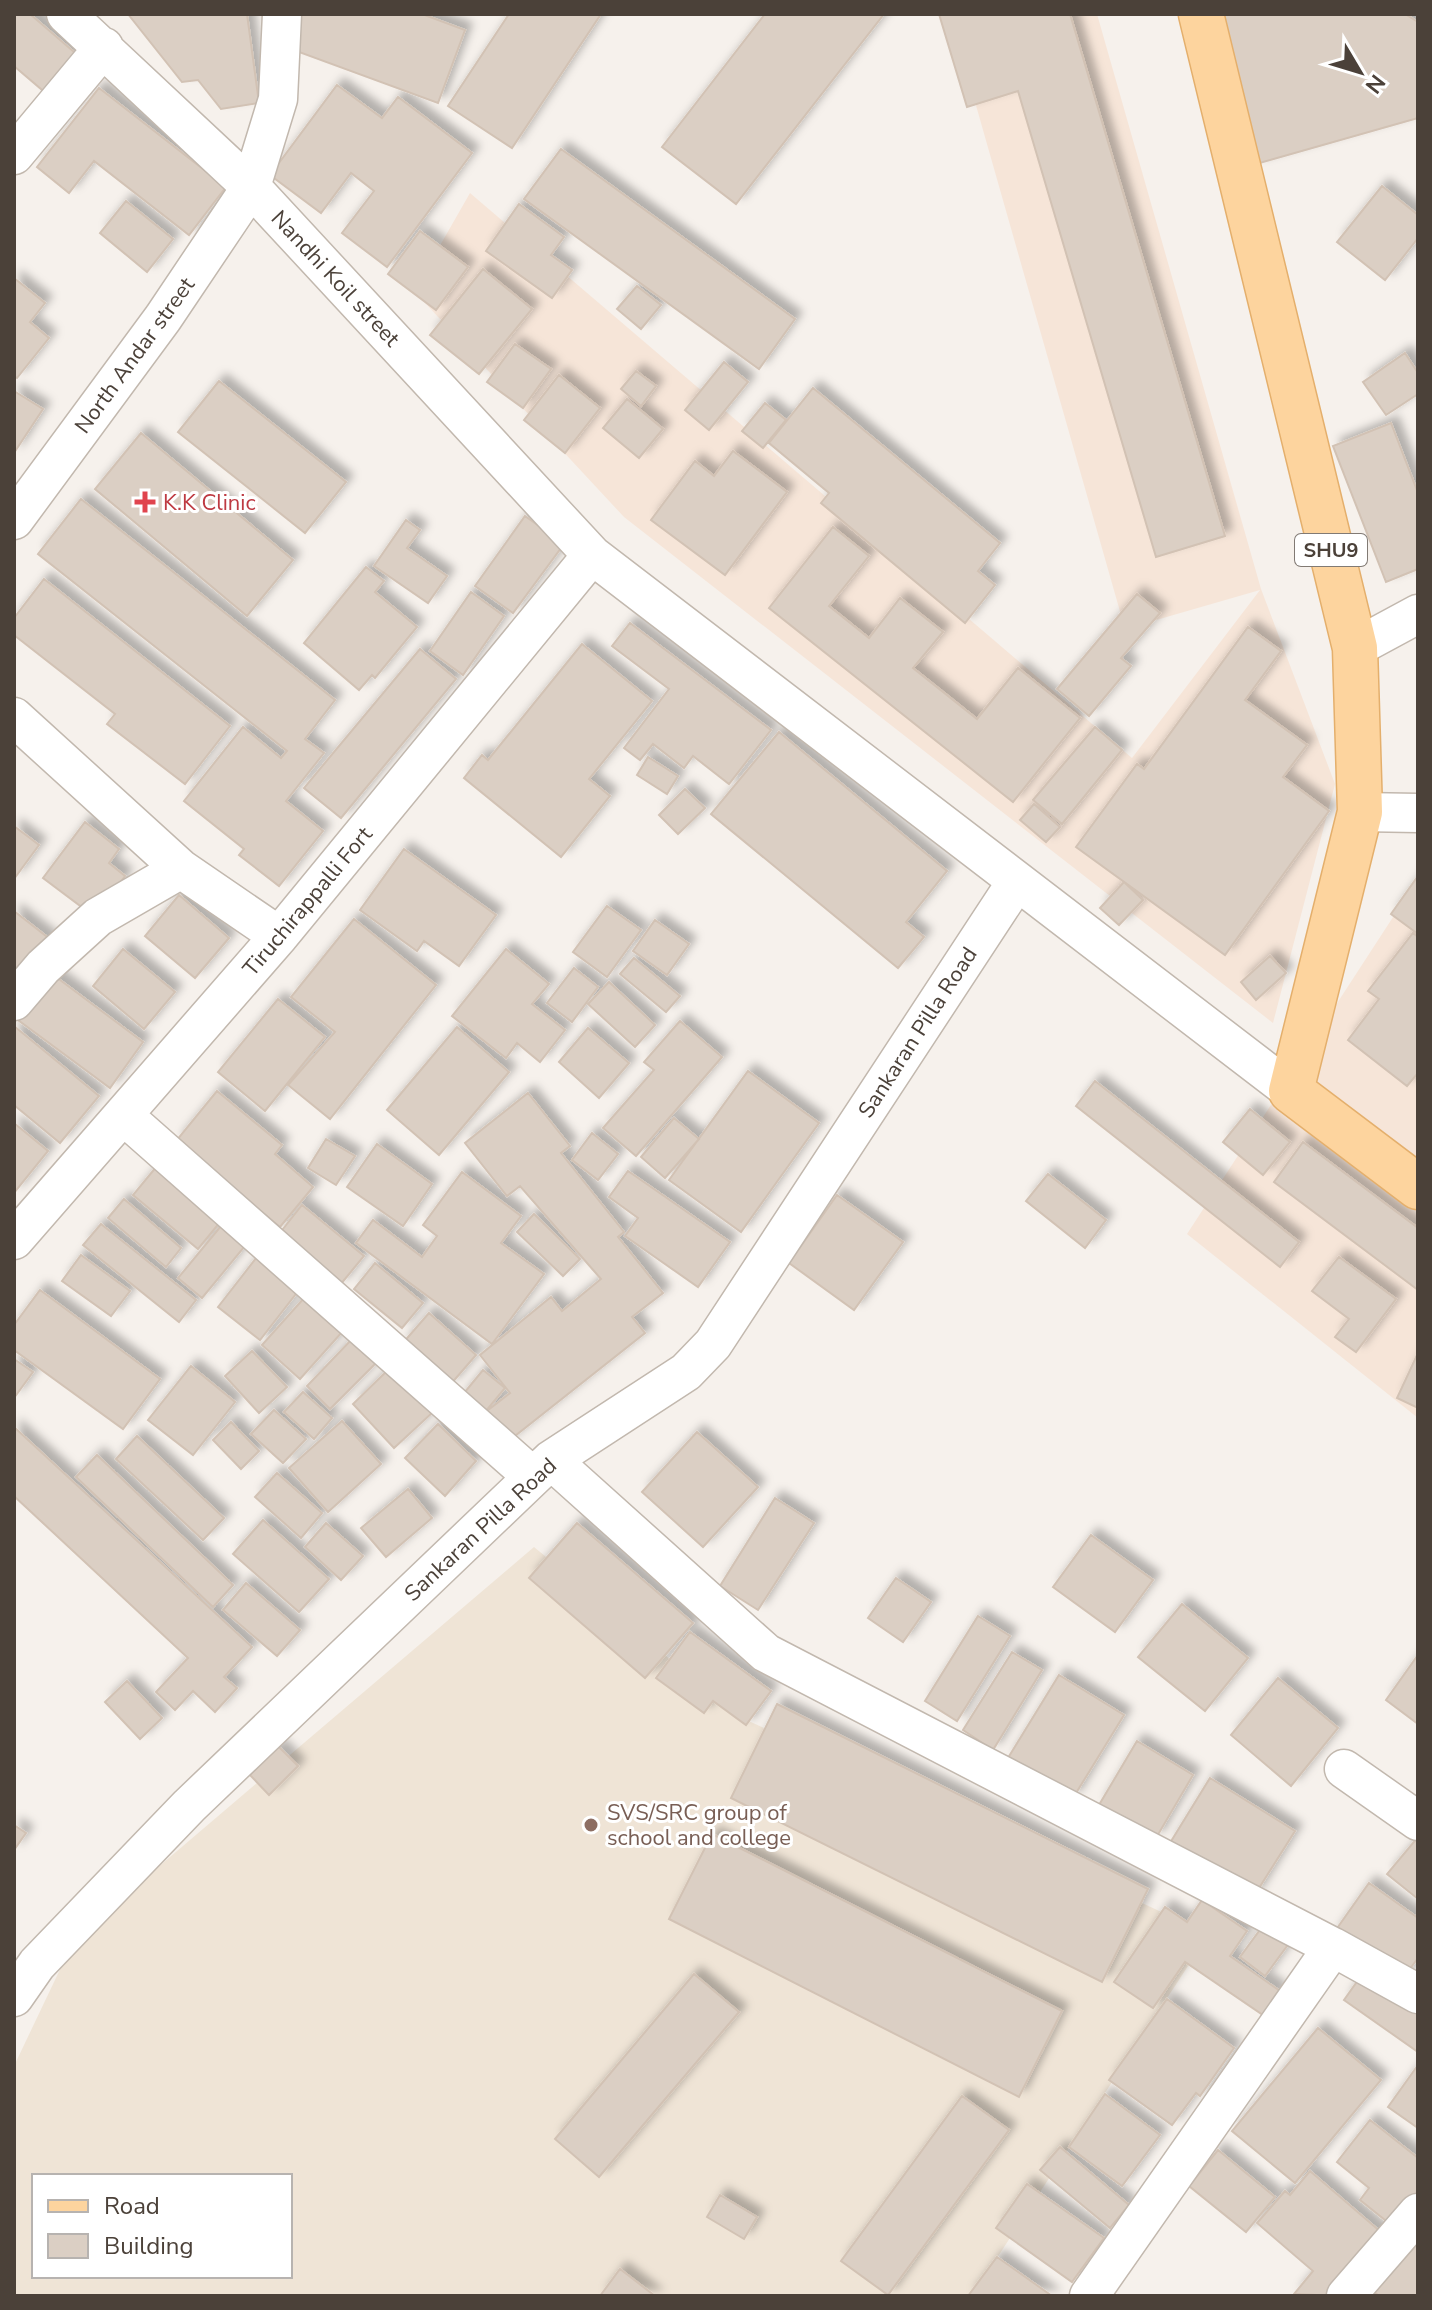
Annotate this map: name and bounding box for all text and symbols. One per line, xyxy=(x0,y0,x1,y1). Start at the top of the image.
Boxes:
north arrow xyxy=(1320,32,1400,112)
text: N xyxy=(1358,68,1392,99)
street label: Nandhi Koil street xyxy=(264,204,407,354)
street label: North Andar street xyxy=(68,271,202,440)
place label: K.K Clinic xyxy=(163,488,256,518)
marker: K.K Clinic xyxy=(134,491,156,513)
road number: SHU9 xyxy=(1295,534,1367,566)
street label: Tiruchirappalli Fort xyxy=(236,820,380,983)
street label: Sankaran Pilla Road xyxy=(851,941,984,1124)
street label: Sankaran Pilla Road xyxy=(398,1451,563,1608)
place label: SVS/SRC group of school and college xyxy=(607,1798,791,1853)
marker: SVS/SRC group of school and college xyxy=(582,1816,600,1834)
legend xyxy=(32,2174,292,2278)
text: Road xyxy=(104,2190,160,2222)
text: Building xyxy=(104,2230,194,2262)

